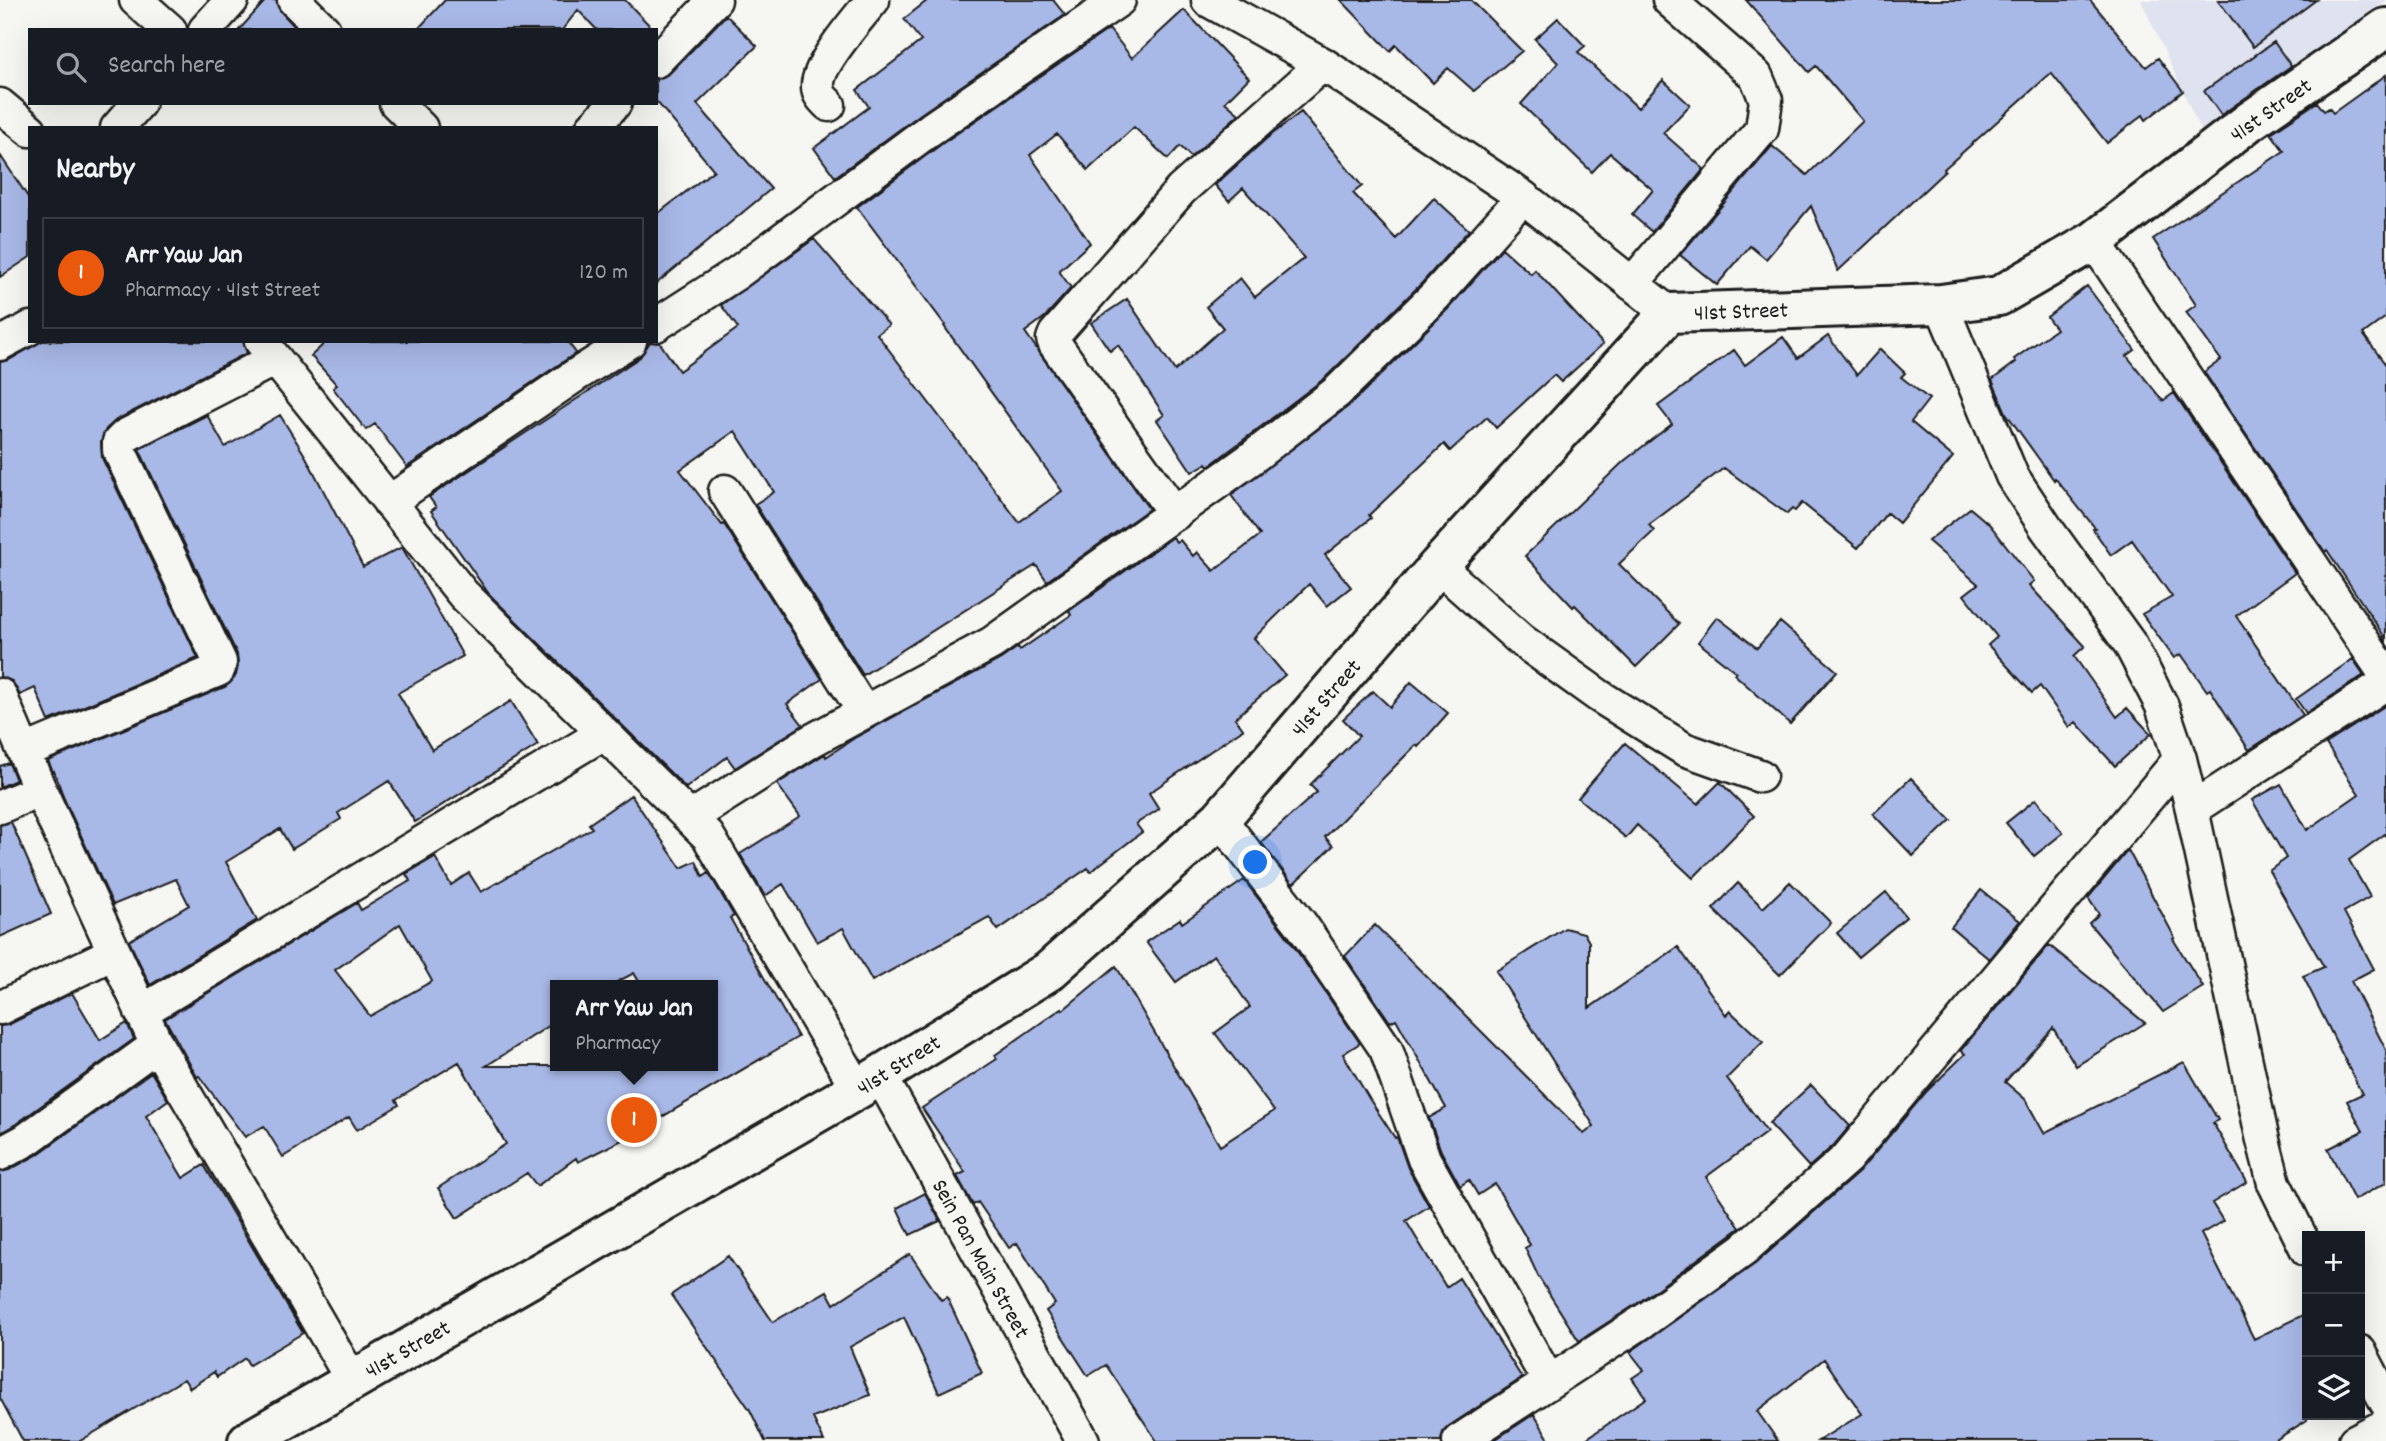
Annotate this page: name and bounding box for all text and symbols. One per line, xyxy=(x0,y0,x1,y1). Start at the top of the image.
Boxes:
search box xyxy=(28,28,658,105)
icon: search xyxy=(52,48,90,86)
text: Search here xyxy=(108,48,226,85)
street label: 41st Street xyxy=(2224,71,2320,152)
text: Nearby xyxy=(56,150,134,193)
text: Arr Yaw Jan xyxy=(125,238,243,275)
text: 1 xyxy=(78,257,84,290)
text: 120 m xyxy=(579,257,628,290)
text: Pharmacy · 41st Street xyxy=(125,275,320,308)
street label: 41st Street xyxy=(1694,295,1789,332)
street label: 41st Street xyxy=(1284,653,1371,746)
your location xyxy=(1238,845,1272,879)
popup xyxy=(550,980,718,1071)
text: Arr Yaw Jan xyxy=(575,991,693,1028)
text: Pharmacy xyxy=(575,1028,661,1061)
street label: 41st Street xyxy=(851,1028,948,1106)
pin: 1 xyxy=(611,1094,657,1146)
street label: Sein Pan Main Street xyxy=(921,1174,1036,1345)
map controls xyxy=(2302,1231,2365,1420)
button: + xyxy=(2302,1231,2365,1294)
button: − xyxy=(2302,1294,2365,1357)
street label: 41st Street xyxy=(360,1313,458,1389)
button: layers xyxy=(2302,1357,2365,1420)

